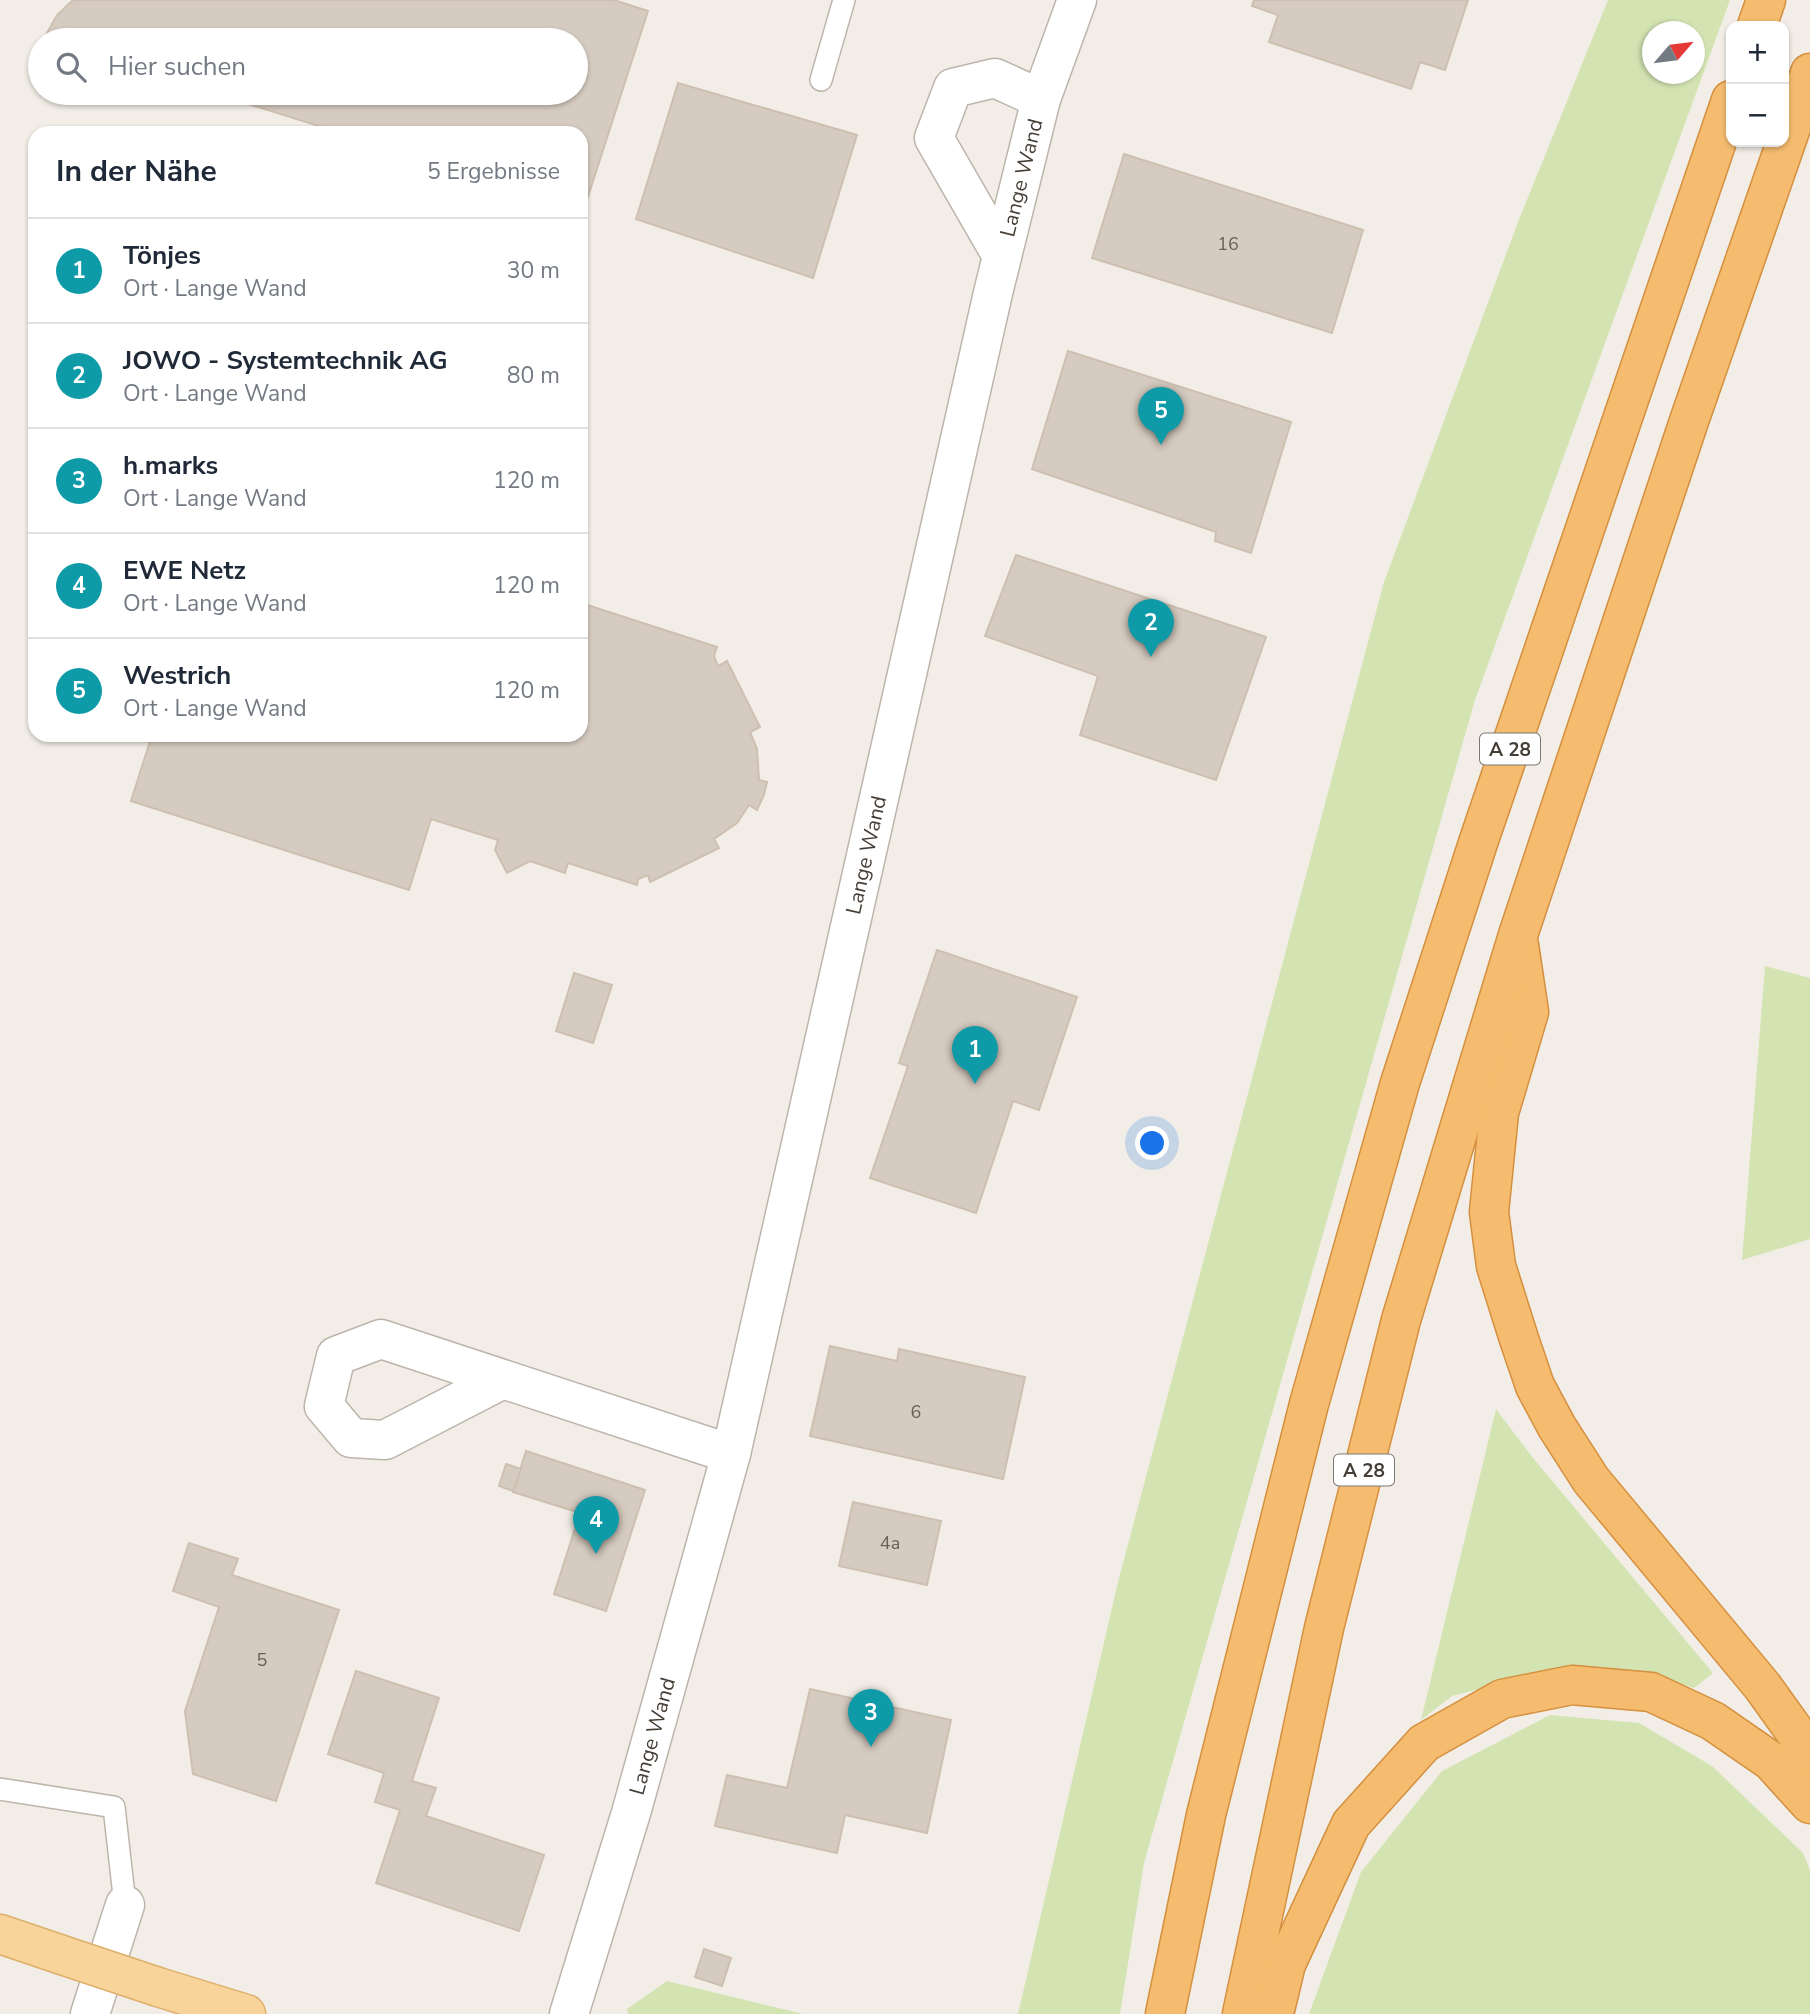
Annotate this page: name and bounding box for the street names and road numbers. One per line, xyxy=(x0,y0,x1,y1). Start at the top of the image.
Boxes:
street label: Lange Wand xyxy=(993,116,1050,240)
road number: A 28 xyxy=(1480,734,1540,764)
street label: Lange Wand xyxy=(839,793,893,917)
road number: A 28 xyxy=(1334,1454,1394,1486)
street label: Lange Wand xyxy=(623,1674,682,1798)

